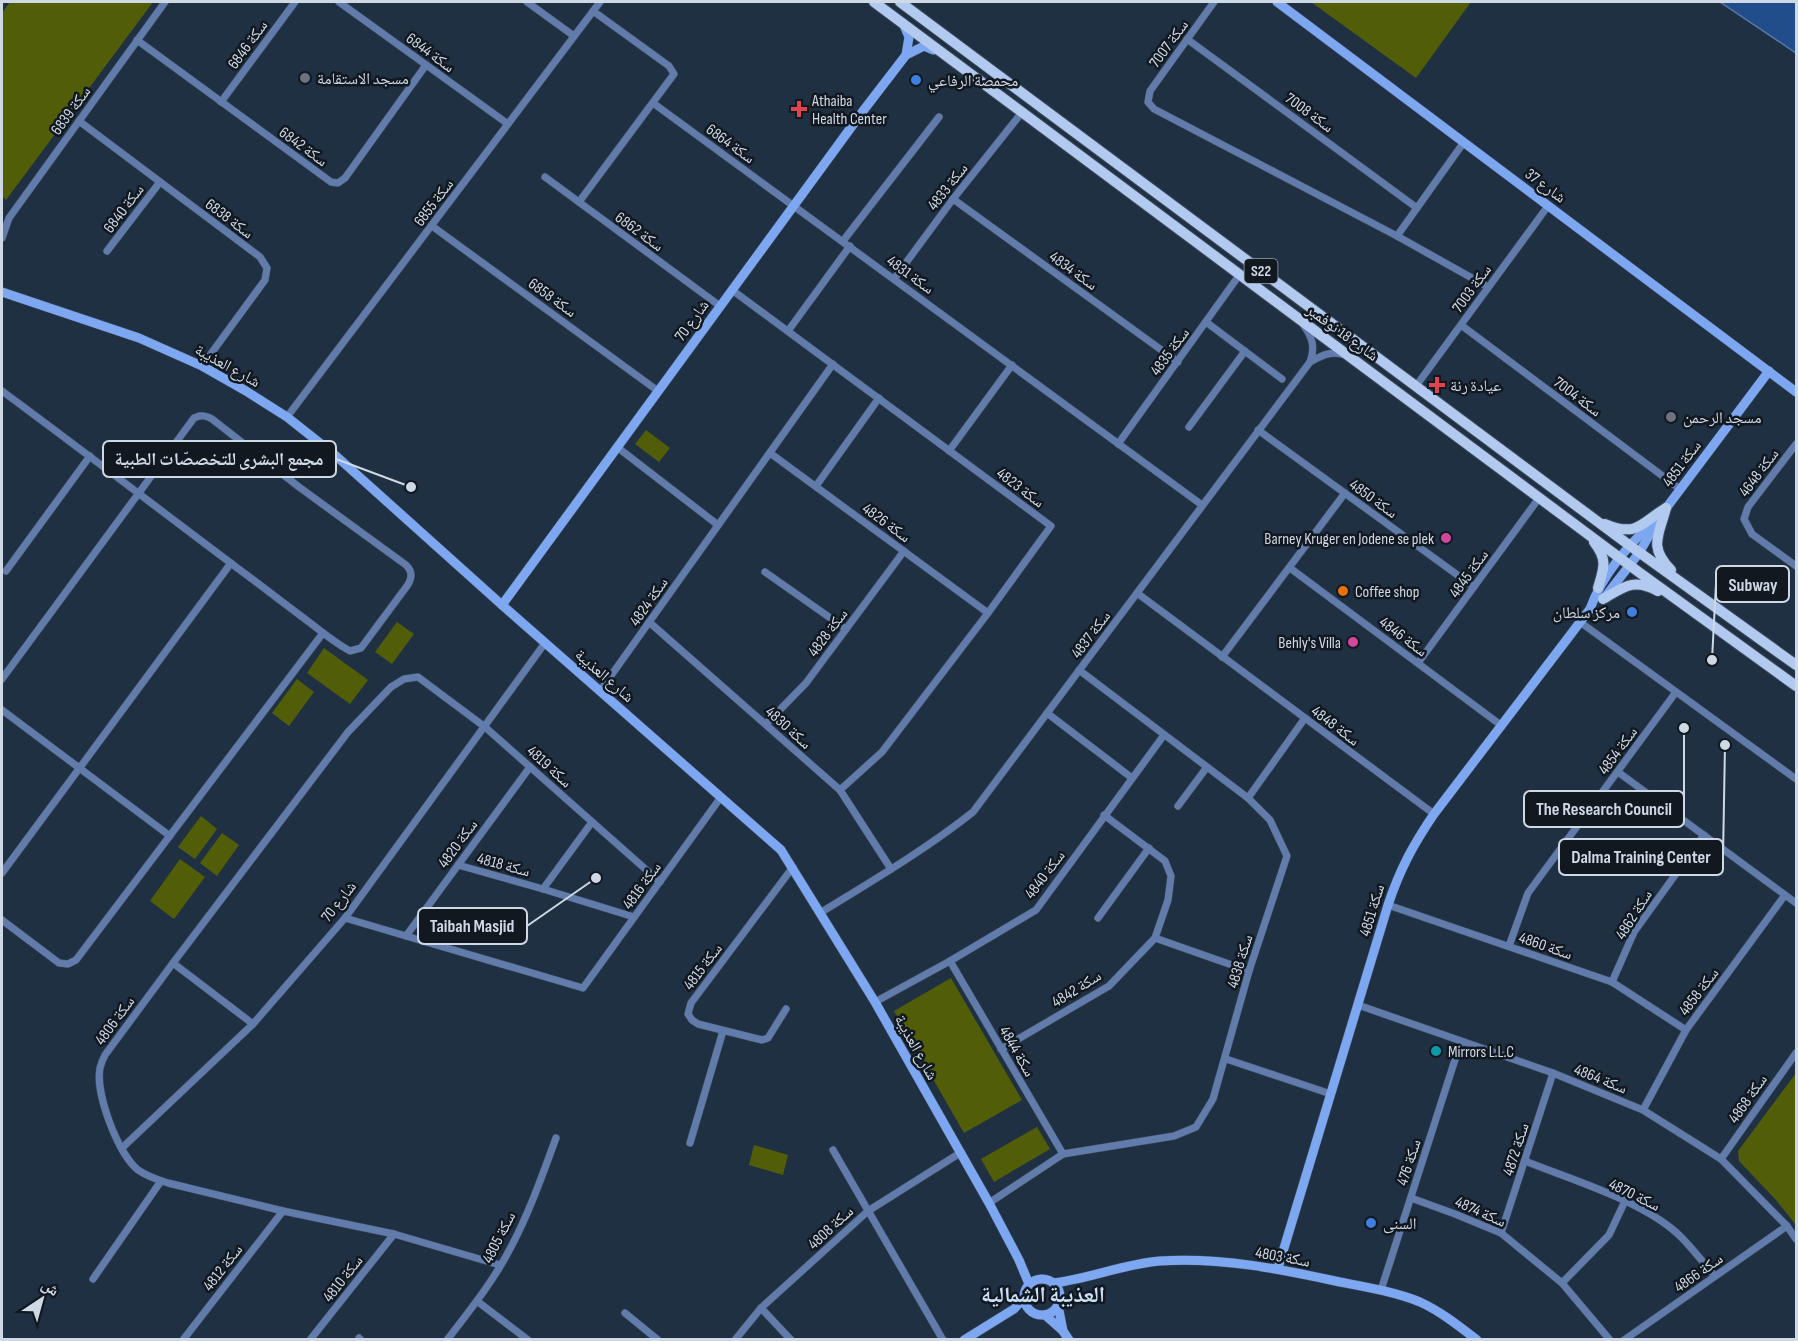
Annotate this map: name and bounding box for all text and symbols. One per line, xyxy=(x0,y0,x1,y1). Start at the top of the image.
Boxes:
street label: سكة 7007 xyxy=(1145,16,1193,72)
street label: سكة 6846 xyxy=(224,17,272,73)
street label: سكة 6844 xyxy=(402,29,458,77)
place label: مسجد الاستقامة xyxy=(317,70,409,89)
marker: مسجد الاستقامة xyxy=(298,71,312,85)
place label: محمصة الرفاعي xyxy=(928,72,1018,93)
marker: محمصة الرفاعي xyxy=(909,73,923,87)
street label: سكة 6839 xyxy=(47,83,95,139)
street label: سكة 7008 xyxy=(1281,89,1337,137)
place label: Athaiba Health Center xyxy=(811,92,887,129)
marker: Athaiba Health Center xyxy=(790,100,808,118)
street label: سكة 6864 xyxy=(702,120,758,168)
street label: سكة 6842 xyxy=(275,123,331,171)
street label: سكة 4833 xyxy=(924,159,973,214)
street label: شارع 37 xyxy=(1521,165,1569,208)
street label: سكة 6855 xyxy=(410,175,458,230)
street label: سكة 6840 xyxy=(100,181,149,237)
street label: سكة 6838 xyxy=(201,195,257,243)
street label: سكة 6862 xyxy=(611,208,667,256)
street label: سكة 4834 xyxy=(1045,247,1101,295)
street label: سكة 4831 xyxy=(883,252,937,299)
road number: S22 xyxy=(1244,259,1278,283)
street label: سكة 7003 xyxy=(1448,261,1496,317)
street label: سكة 6858 xyxy=(524,274,580,322)
street label: شارع 70 xyxy=(671,297,714,345)
street label: شارع 18 نوفمبر xyxy=(1302,300,1382,366)
street label: سكة 4835 xyxy=(1147,324,1194,380)
street label: شارع العذيبة xyxy=(191,341,263,392)
street label: سكة 7004 xyxy=(1549,373,1605,421)
marker: عيادة رنة xyxy=(1428,376,1446,394)
place label: عيادة رنة xyxy=(1450,377,1501,396)
place label: مسجد الرحمن xyxy=(1683,409,1762,428)
marker: مسجد الرحمن xyxy=(1664,410,1678,424)
street label: سكة 4851 xyxy=(1659,437,1706,491)
callout: مجمع البشرى للتخصصّات الطبية xyxy=(103,441,336,477)
street label: سكة 4648 xyxy=(1735,445,1783,501)
text: مجمع البشرى للتخصصّات الطبية xyxy=(115,449,323,471)
street label: سكة 4823 xyxy=(992,464,1048,512)
street label: سكة 4850 xyxy=(1345,475,1401,523)
street label: سكة 4826 xyxy=(858,499,914,547)
place label: Barney Kruger en Jodene se plek xyxy=(1264,530,1434,549)
marker: Barney Kruger en Jodene se plek xyxy=(1439,531,1453,545)
street label: سكة 4845 xyxy=(1445,546,1493,602)
callout: Subway xyxy=(1716,566,1789,602)
street label: سكة 4824 xyxy=(626,574,673,630)
text: Subway xyxy=(1728,575,1778,596)
place label: Coffee shop xyxy=(1355,583,1419,602)
marker: Coffee shop xyxy=(1336,584,1350,598)
place label: مركز سلطان xyxy=(1553,604,1620,623)
street label: سكة 4828 xyxy=(804,605,852,661)
marker: مركز سلطان xyxy=(1625,605,1639,619)
street label: سكة 4837 xyxy=(1067,607,1115,662)
street label: سكة 4846 xyxy=(1375,613,1431,661)
place label: Behly's Villa xyxy=(1278,634,1341,653)
marker: Behly's Villa xyxy=(1346,635,1360,649)
street label: شارع العذيبة xyxy=(571,645,637,707)
street label: سكة 4848 xyxy=(1307,702,1363,750)
street label: سكة 4830 xyxy=(761,703,815,754)
street label: سكة 4854 xyxy=(1594,723,1642,779)
street label: سكة 4819 xyxy=(523,742,575,792)
callout: The Research Council xyxy=(1524,791,1684,827)
text: The Research Council xyxy=(1536,799,1672,820)
street label: سكة 4820 xyxy=(434,816,482,872)
callout: Dalma Training Center xyxy=(1559,839,1723,875)
street label: سكة 4840 xyxy=(1021,847,1069,903)
text: Dalma Training Center xyxy=(1571,847,1711,868)
street label: سكة 4818 xyxy=(475,849,532,882)
street label: سكة 4816 xyxy=(619,858,666,913)
street label: شارع 70 xyxy=(317,878,361,926)
street label: سكة 4851 xyxy=(1356,882,1389,939)
street label: سكة 4862 xyxy=(1612,886,1657,943)
callout: Taibah Masjid xyxy=(418,908,527,944)
text: Taibah Masjid xyxy=(430,916,514,937)
street label: سكة 4860 xyxy=(1516,928,1575,964)
street label: سكة 4838 xyxy=(1223,932,1258,991)
street label: سكة 4815 xyxy=(680,940,727,994)
street label: سكة 4858 xyxy=(1675,964,1723,1020)
street label: سكة 4842 xyxy=(1048,967,1105,1012)
street label: سكة 4806 xyxy=(91,993,139,1049)
street label: شارع العذيبة xyxy=(890,1012,941,1084)
street label: سكة 4844 xyxy=(995,1023,1039,1080)
place label: Mirrors L.L.C xyxy=(1448,1043,1514,1062)
marker: Mirrors L.L.C xyxy=(1429,1044,1443,1058)
street label: سكة 4864 xyxy=(1571,1060,1630,1099)
street label: سكة 4868 xyxy=(1725,1071,1772,1127)
street label: سكة 4872 xyxy=(1499,1121,1534,1178)
street label: سكة 476 xyxy=(1393,1137,1426,1188)
street label: سكة 4870 xyxy=(1606,1175,1663,1216)
street label: سكة 4874 xyxy=(1452,1193,1509,1232)
street label: سكة 4808 xyxy=(804,1202,858,1254)
street label: سكة 4805 xyxy=(478,1209,520,1266)
place label: السنى xyxy=(1383,1215,1416,1234)
marker: السنى xyxy=(1364,1216,1378,1230)
street label: سكة 4812 xyxy=(199,1241,247,1295)
street label: سكة 4803 xyxy=(1254,1243,1312,1272)
street label: سكة 4866 xyxy=(1671,1250,1727,1297)
street label: سكة 4810 xyxy=(319,1252,367,1306)
north arrow xyxy=(12,1269,72,1329)
text: ش xyxy=(37,1275,62,1301)
district label: العذيبة الشمالية xyxy=(981,1282,1105,1309)

